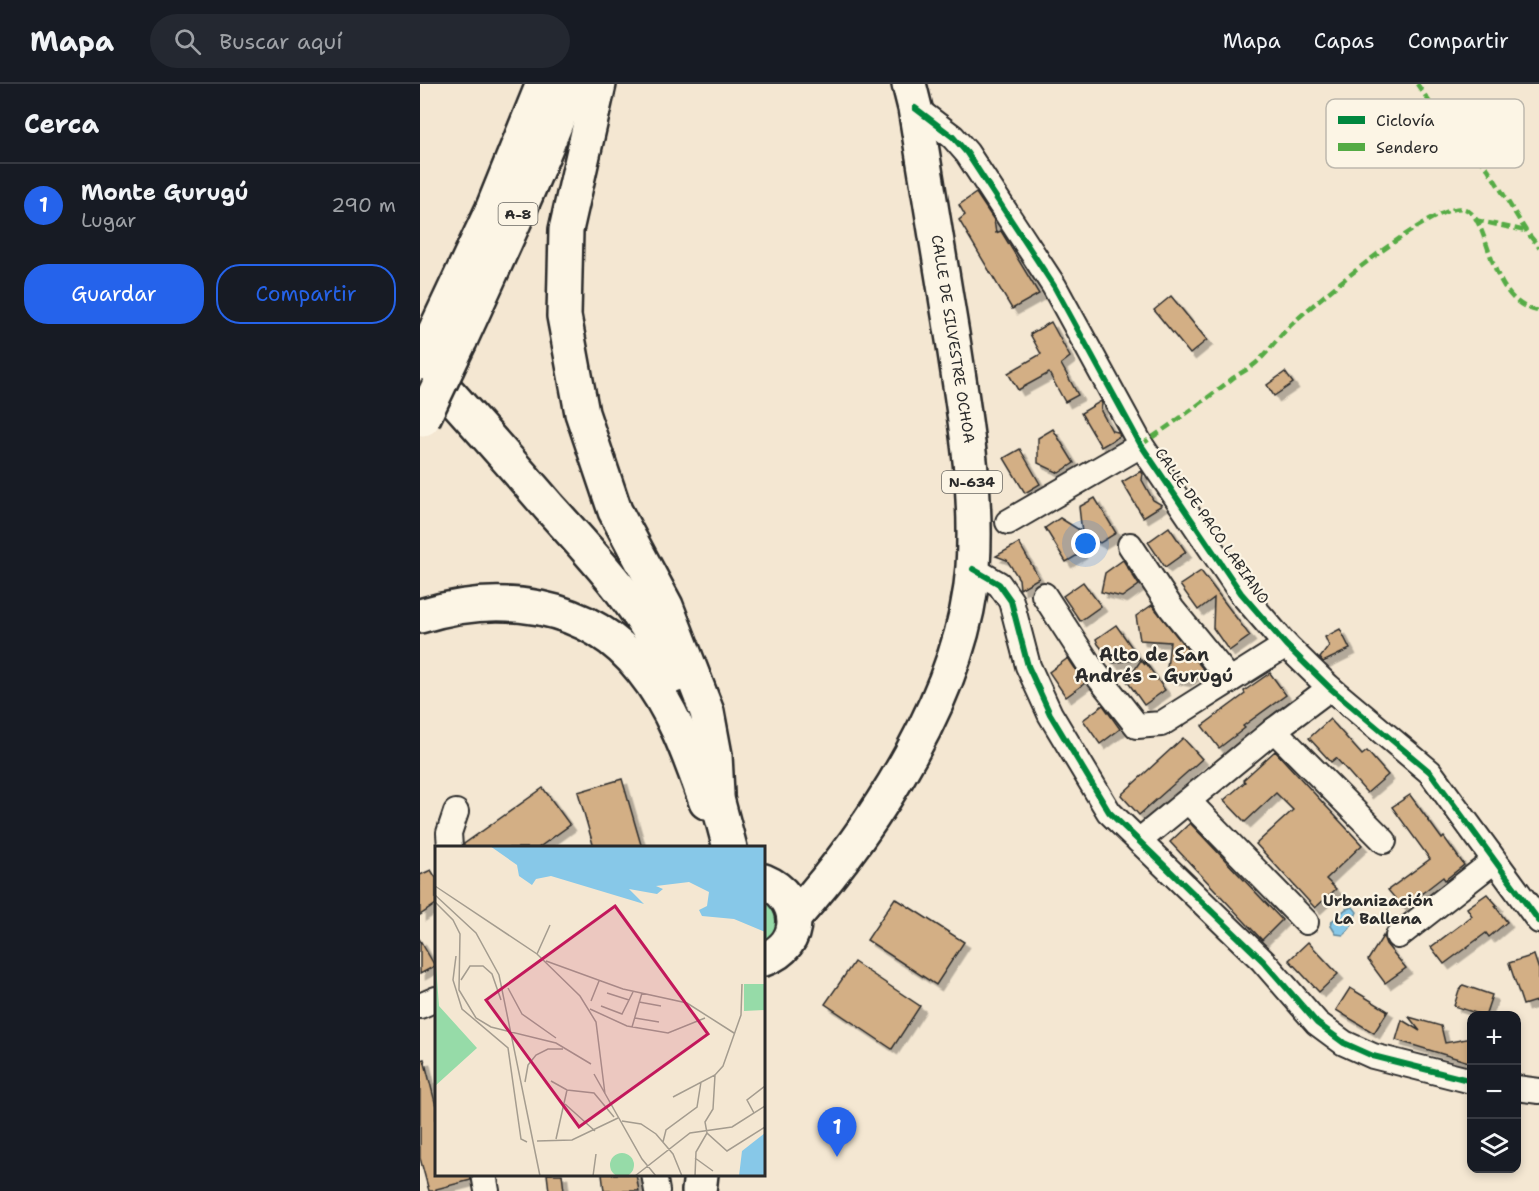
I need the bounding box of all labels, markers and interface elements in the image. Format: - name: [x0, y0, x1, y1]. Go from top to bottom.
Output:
- search box: [150, 14, 570, 68]
- text: Mapa: [30, 22, 114, 60]
- icon: search: [171, 25, 204, 58]
- text: Buscar aquí: [219, 27, 342, 56]
- text: Mapa: [1223, 27, 1281, 55]
- text: Capas: [1314, 27, 1375, 55]
- text: Compartir: [1408, 27, 1509, 55]
- legend: [1326, 99, 1524, 168]
- text: Cerca: [24, 106, 99, 141]
- text: Ciclovía: [1376, 110, 1435, 131]
- text: Sendero: [1376, 137, 1438, 158]
- text: Monte Gurugú: [81, 178, 248, 207]
- text: 1: [39, 192, 48, 218]
- text: 290 m: [331, 192, 396, 218]
- road number: A-8: [498, 203, 538, 225]
- text: Lugar: [81, 207, 137, 233]
- street label: CALLE DE SILVESTRE OCHOA: [927, 233, 979, 445]
- button: Guardar: [24, 264, 204, 324]
- button: Compartir: [216, 264, 396, 324]
- street label: CALLE DE PACO LABIANO: [1150, 444, 1274, 608]
- road number: N-634: [942, 471, 1002, 493]
- your location: [1071, 529, 1100, 558]
- district label: Alto de San Andrés - Gurugú: [1075, 643, 1233, 688]
- inset map: [435, 846, 765, 1176]
- district label: Urbanización La Ballena: [1323, 890, 1434, 929]
- map controls: [1467, 1011, 1521, 1173]
- button: +: [1467, 1011, 1521, 1065]
- button: −: [1467, 1065, 1521, 1119]
- pin: 1: [818, 1108, 856, 1157]
- button: layers: [1467, 1119, 1521, 1173]

